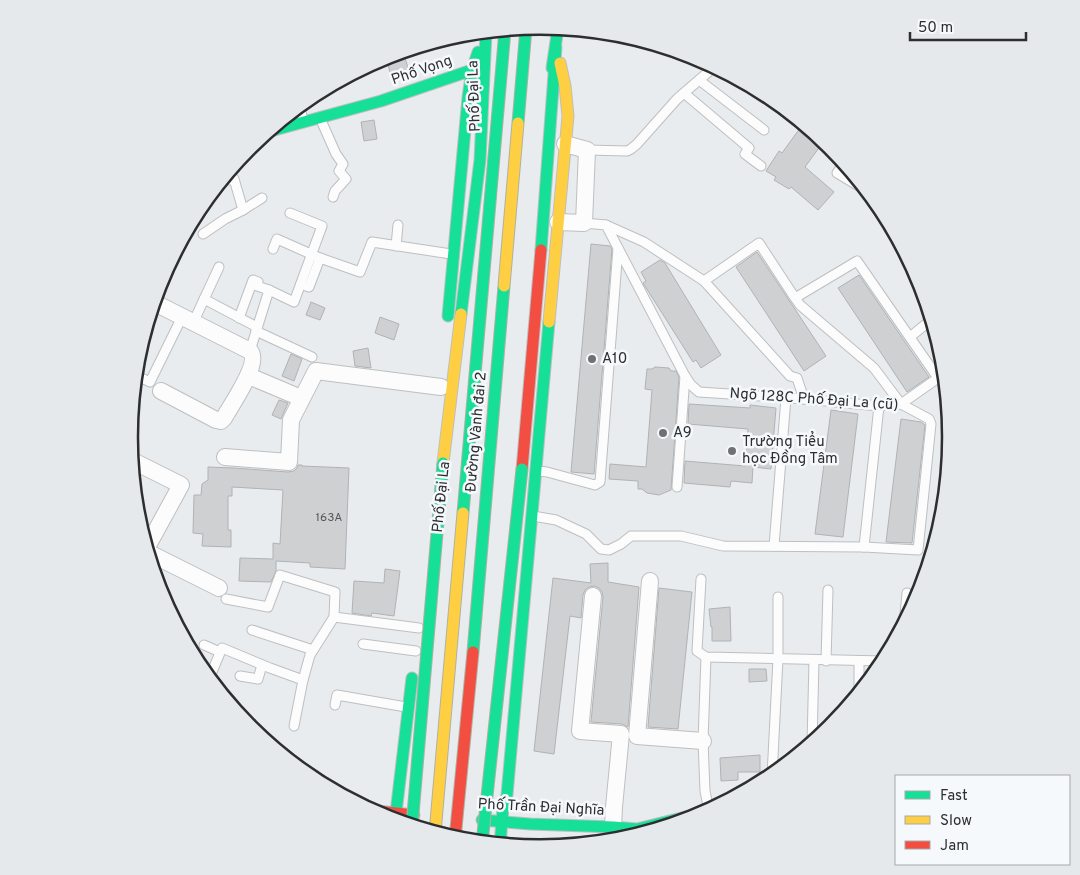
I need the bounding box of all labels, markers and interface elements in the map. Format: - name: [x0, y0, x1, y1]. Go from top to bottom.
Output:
- scale bar: [910, 10, 1026, 42]
- text: 50 m: [918, 19, 953, 38]
- street label: Phố Vọng: [389, 51, 455, 90]
- street label: Phố Đại La: [463, 60, 486, 132]
- place label: A10: [602, 350, 627, 369]
- marker: A10: [586, 353, 598, 365]
- street label: Đường Vành đai 2: [462, 371, 492, 493]
- street label: Ngõ 128C Phố Đại La (cũ): [729, 384, 899, 415]
- place label: A9: [673, 424, 692, 443]
- marker: A9: [657, 427, 669, 439]
- place label: Trường Tiểu học Đồng Tâm: [742, 431, 838, 469]
- marker: Trường Tiểu học Đồng Tâm: [726, 445, 738, 457]
- street label: Phố Đại La: [428, 460, 455, 534]
- house number: 163A: [316, 510, 342, 526]
- legend: [895, 775, 1070, 865]
- text: Fast: [940, 787, 968, 806]
- street label: Phố Trần Đại Nghĩa: [477, 794, 605, 821]
- text: Slow: [940, 812, 972, 831]
- text: Jam: [940, 837, 969, 856]

